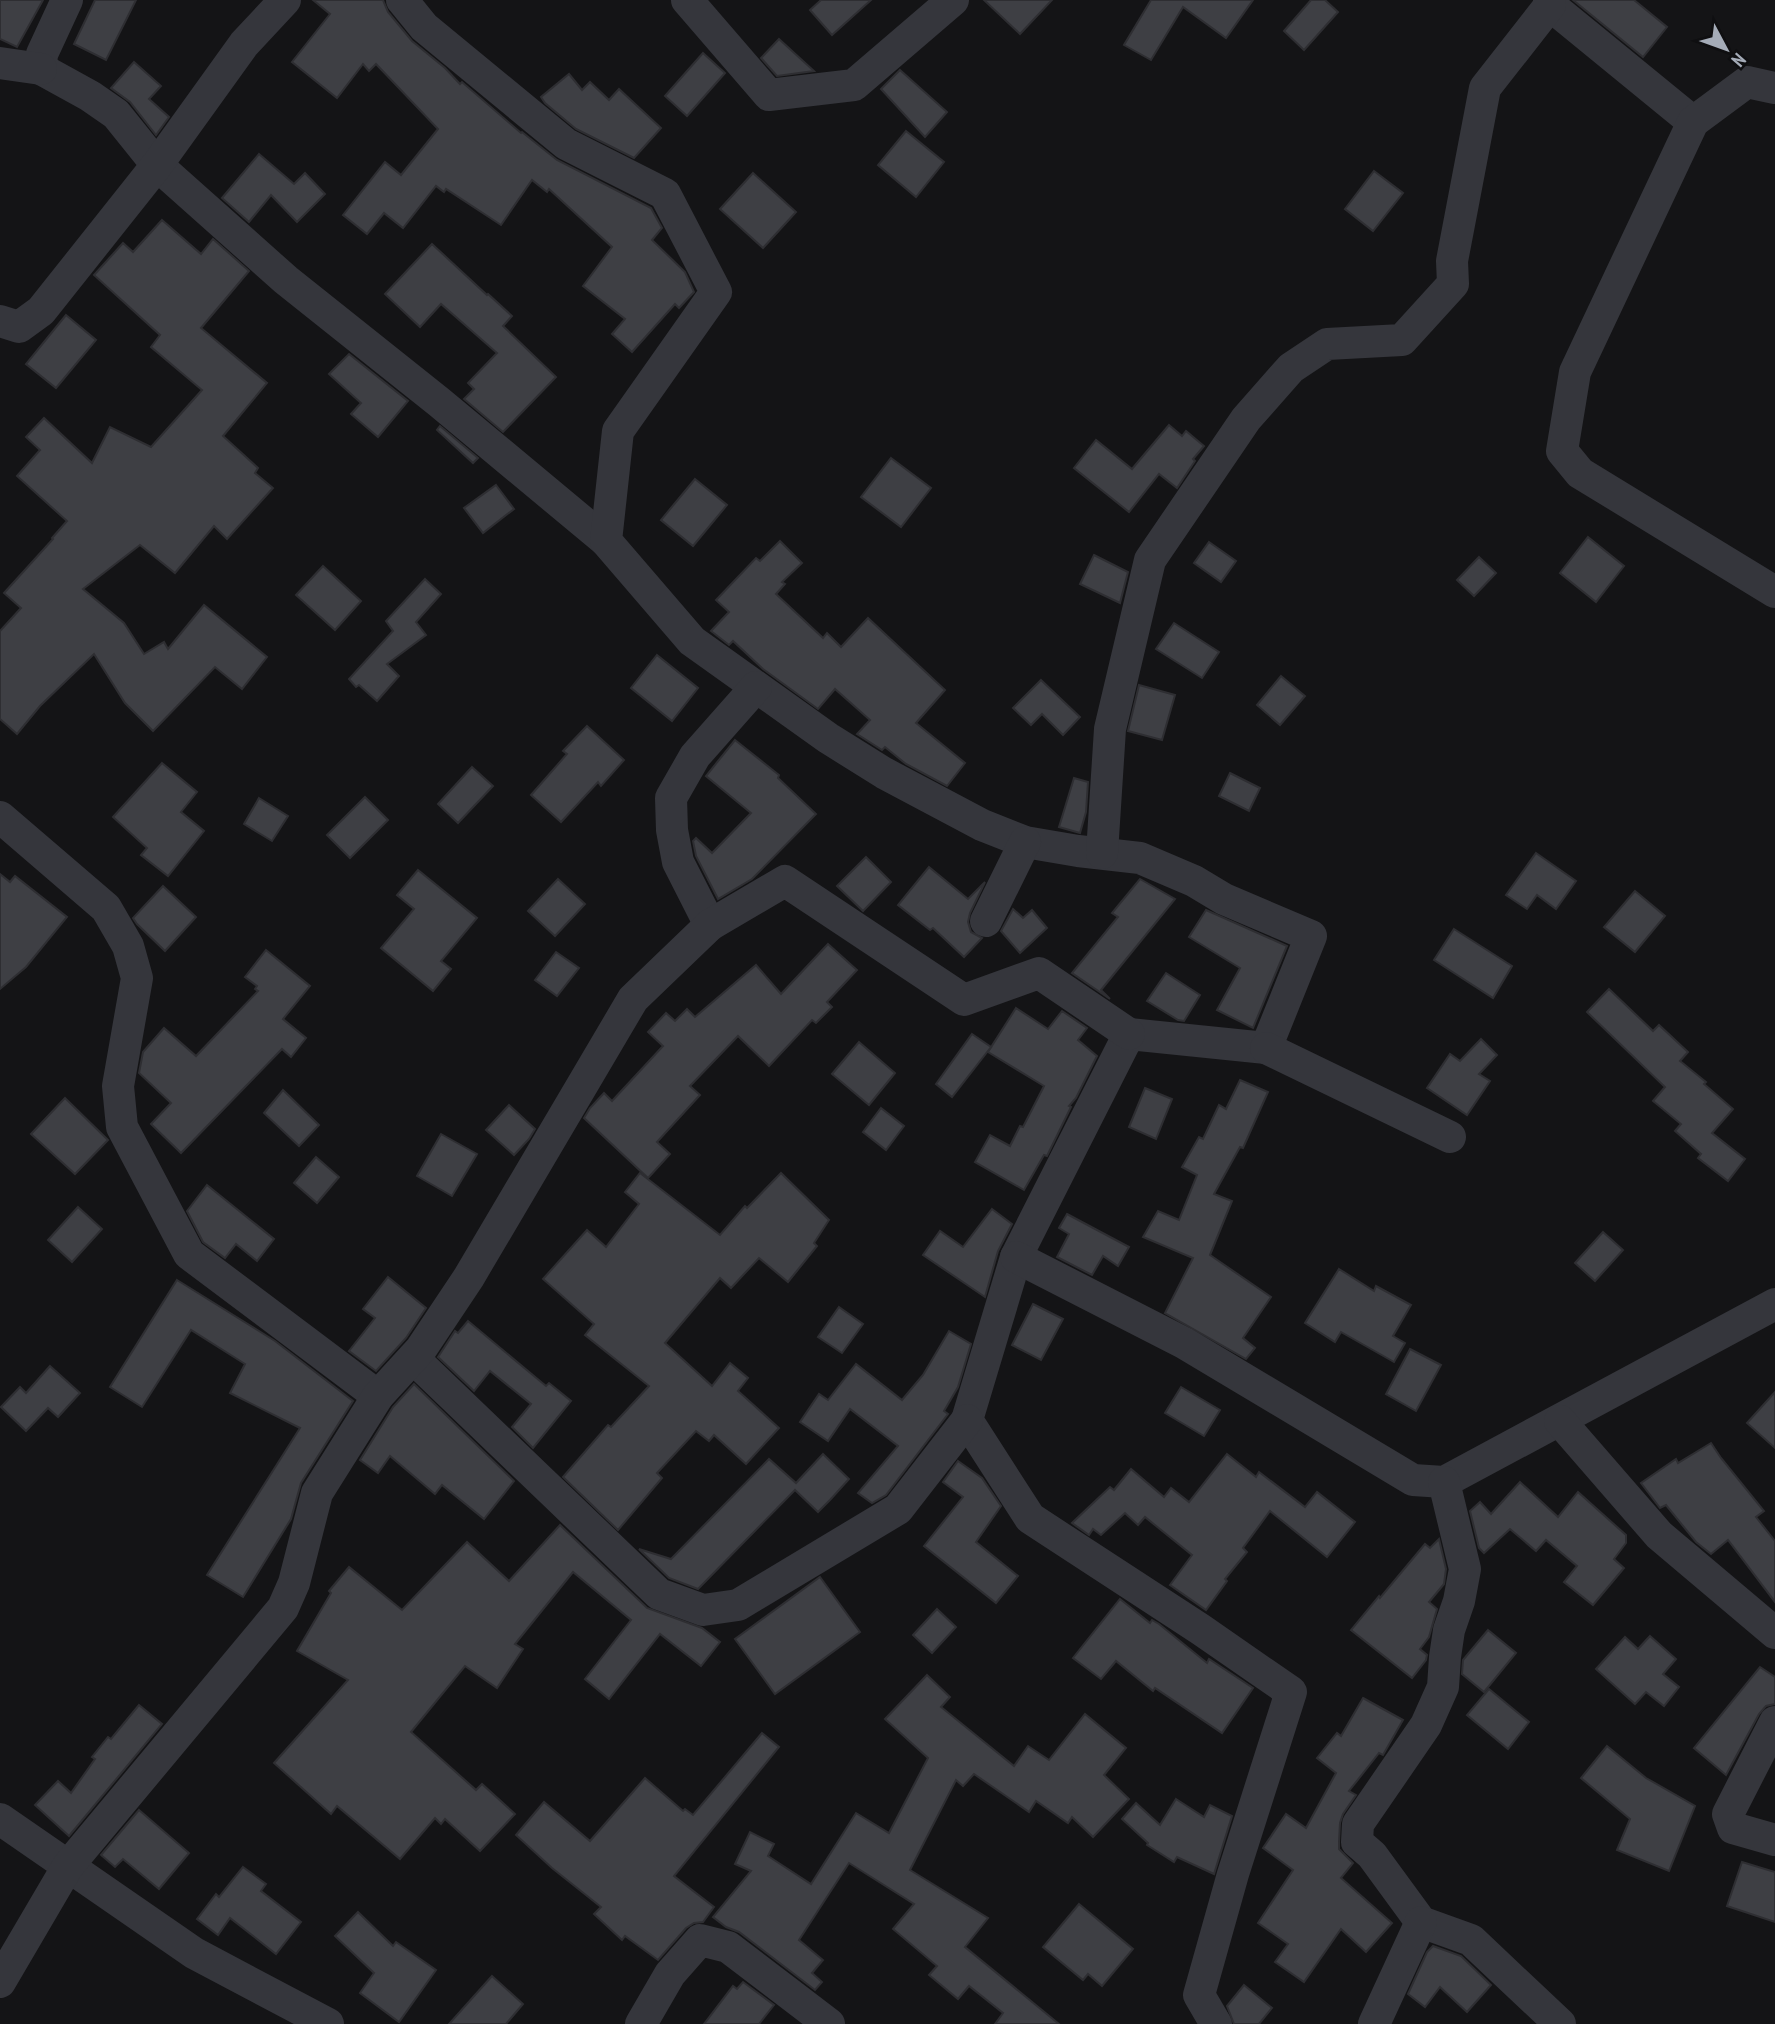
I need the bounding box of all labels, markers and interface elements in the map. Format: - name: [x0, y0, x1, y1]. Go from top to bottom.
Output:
- north arrow: [1691, 14, 1761, 84]
- text: N: [1726, 48, 1751, 72]

